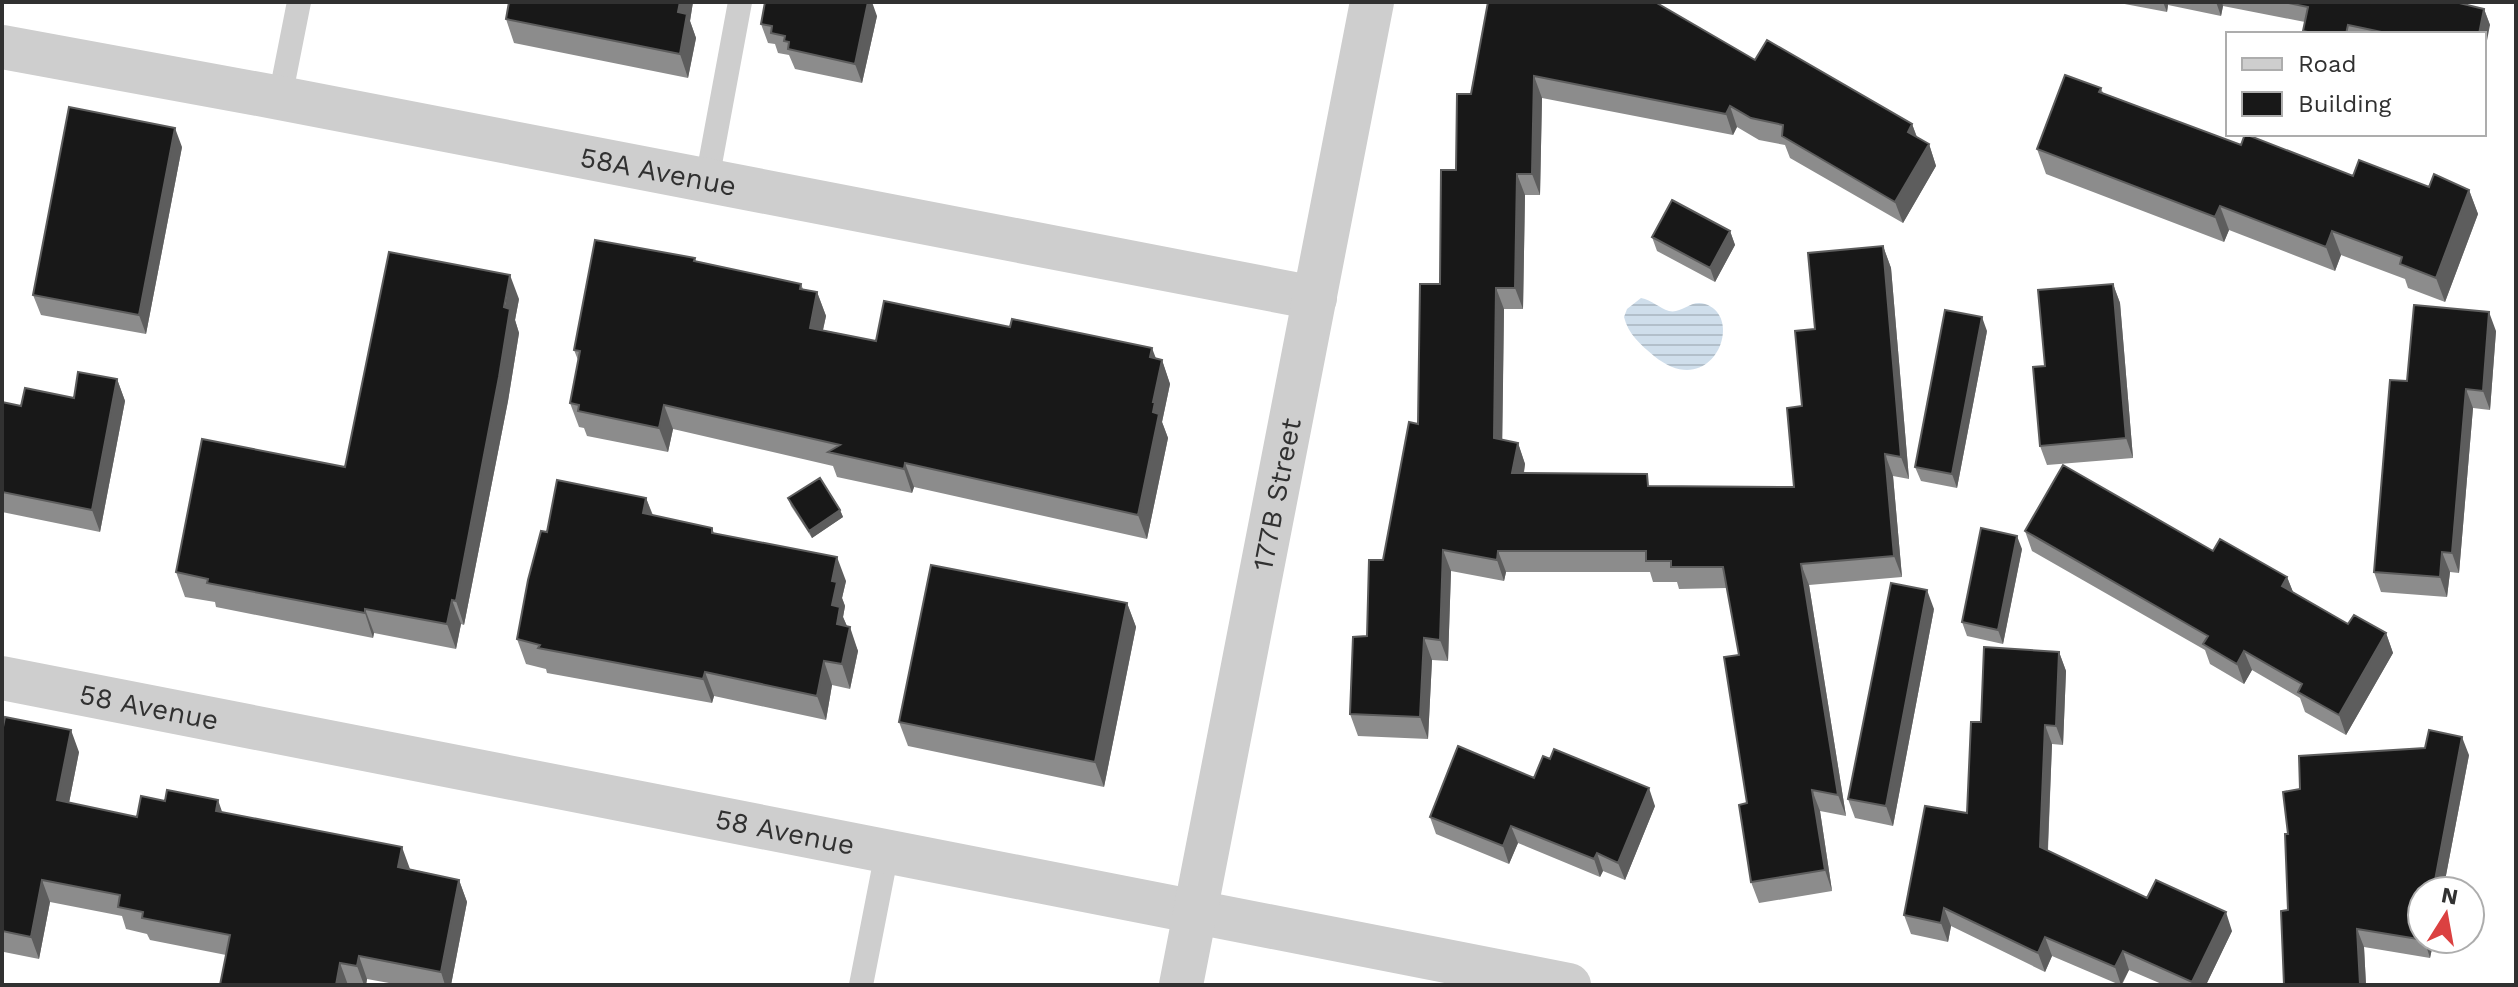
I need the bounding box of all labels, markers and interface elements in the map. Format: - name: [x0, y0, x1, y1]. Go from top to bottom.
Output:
- legend: [2226, 32, 2486, 136]
- text: Road: [2298, 50, 2357, 78]
- text: Building: [2298, 90, 2391, 118]
- street label: 58A Avenue: [577, 140, 739, 203]
- street label: 177B Street: [1246, 415, 1308, 573]
- street label: 58 Avenue: [77, 678, 221, 737]
- street label: 58 Avenue: [713, 802, 857, 862]
- north arrow: [2406, 875, 2486, 955]
- text: N: [2439, 882, 2460, 910]

